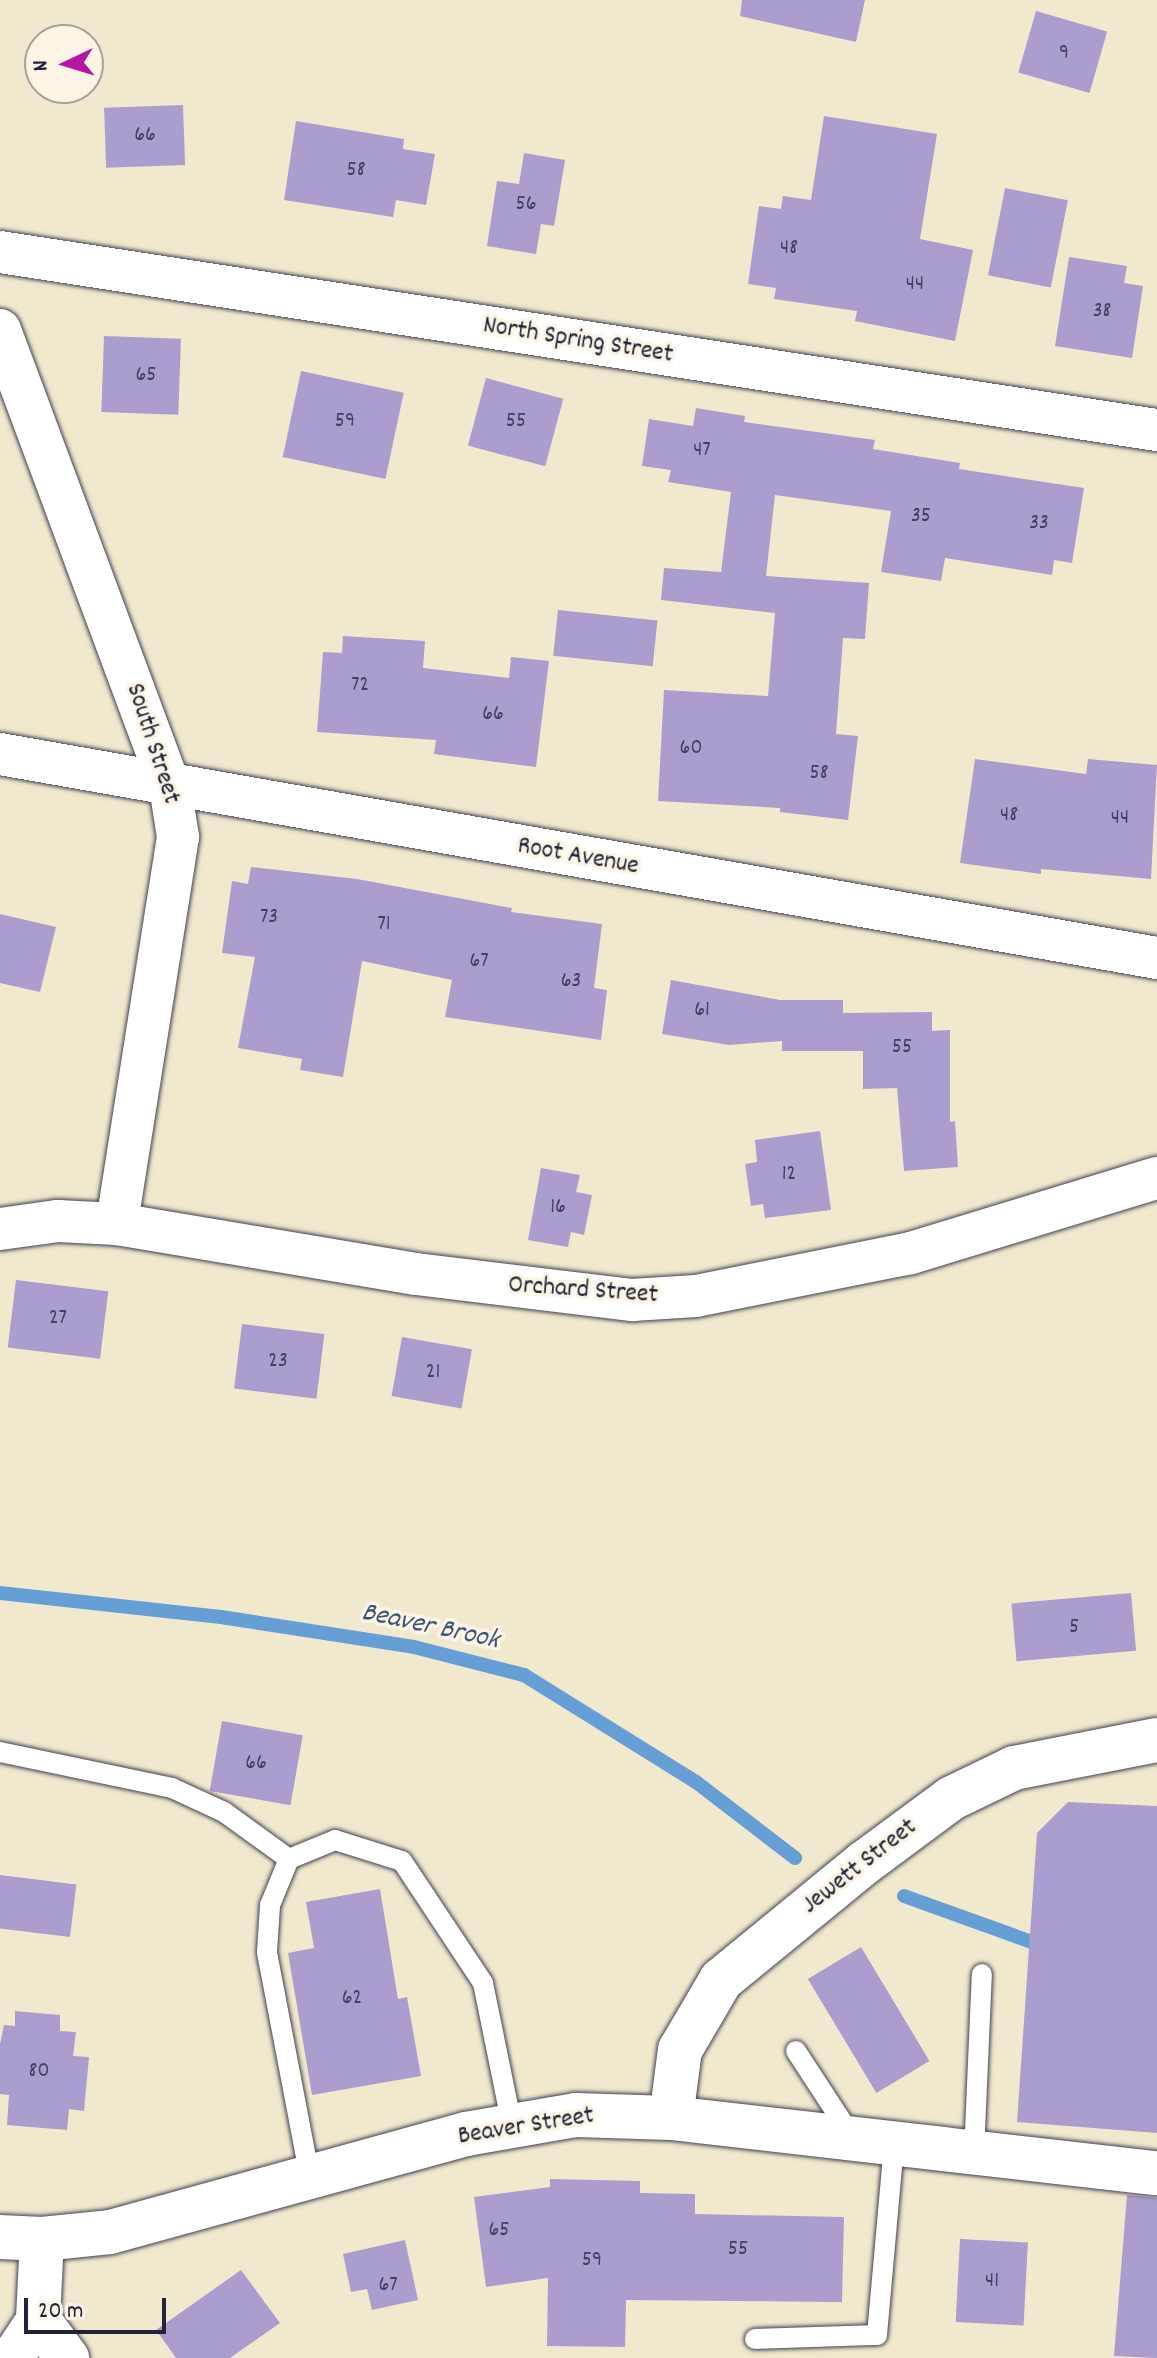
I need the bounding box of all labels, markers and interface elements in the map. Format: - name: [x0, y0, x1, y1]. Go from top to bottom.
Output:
- north arrow: [24, 24, 104, 104]
- house number: 9: [1059, 41, 1069, 67]
- text: N: [26, 59, 57, 72]
- house number: 66: [134, 123, 156, 149]
- house number: 58: [346, 158, 366, 184]
- house number: 56: [516, 192, 536, 218]
- house number: 48: [780, 236, 798, 262]
- house number: 44: [906, 272, 924, 298]
- house number: 38: [1093, 299, 1111, 325]
- street label: North Spring Street: [481, 311, 675, 371]
- house number: 65: [136, 363, 156, 389]
- house number: 59: [335, 409, 355, 435]
- house number: 55: [506, 409, 526, 435]
- house number: 47: [693, 438, 711, 464]
- house number: 35: [911, 504, 931, 530]
- house number: 33: [1029, 511, 1049, 537]
- house number: 72: [351, 673, 369, 699]
- street label: South Street: [118, 680, 186, 808]
- house number: 66: [482, 702, 504, 728]
- house number: 60: [680, 736, 702, 762]
- house number: 58: [809, 761, 829, 787]
- house number: 48: [1000, 803, 1018, 829]
- house number: 44: [1111, 806, 1129, 832]
- street label: Root Avenue: [515, 831, 641, 883]
- house number: 73: [260, 905, 278, 931]
- house number: 71: [377, 912, 391, 938]
- house number: 67: [469, 949, 489, 975]
- house number: 63: [561, 969, 581, 995]
- house number: 61: [694, 998, 710, 1024]
- house number: 55: [892, 1035, 912, 1061]
- house number: 12: [782, 1162, 796, 1188]
- house number: 16: [550, 1195, 566, 1221]
- street label: Orchard Street: [507, 1270, 659, 1312]
- house number: 27: [49, 1306, 67, 1332]
- house number: 23: [268, 1349, 288, 1375]
- house number: 21: [426, 1360, 440, 1386]
- water label: Beaver Brook: [358, 1597, 502, 1659]
- house number: 5: [1069, 1615, 1079, 1641]
- house number: 66: [245, 1751, 267, 1777]
- street label: Jewett Street: [796, 1812, 924, 1922]
- house number: 62: [342, 1986, 362, 2012]
- house number: 80: [29, 2059, 49, 2085]
- street label: Beaver Street: [456, 2101, 596, 2153]
- house number: 65: [489, 2218, 509, 2244]
- house number: 55: [728, 2237, 748, 2263]
- house number: 59: [582, 2248, 602, 2274]
- house number: 41: [985, 2269, 999, 2295]
- house number: 67: [378, 2273, 398, 2299]
- scale bar: [28, 2282, 170, 2332]
- text: 20 m: [38, 2295, 84, 2329]

